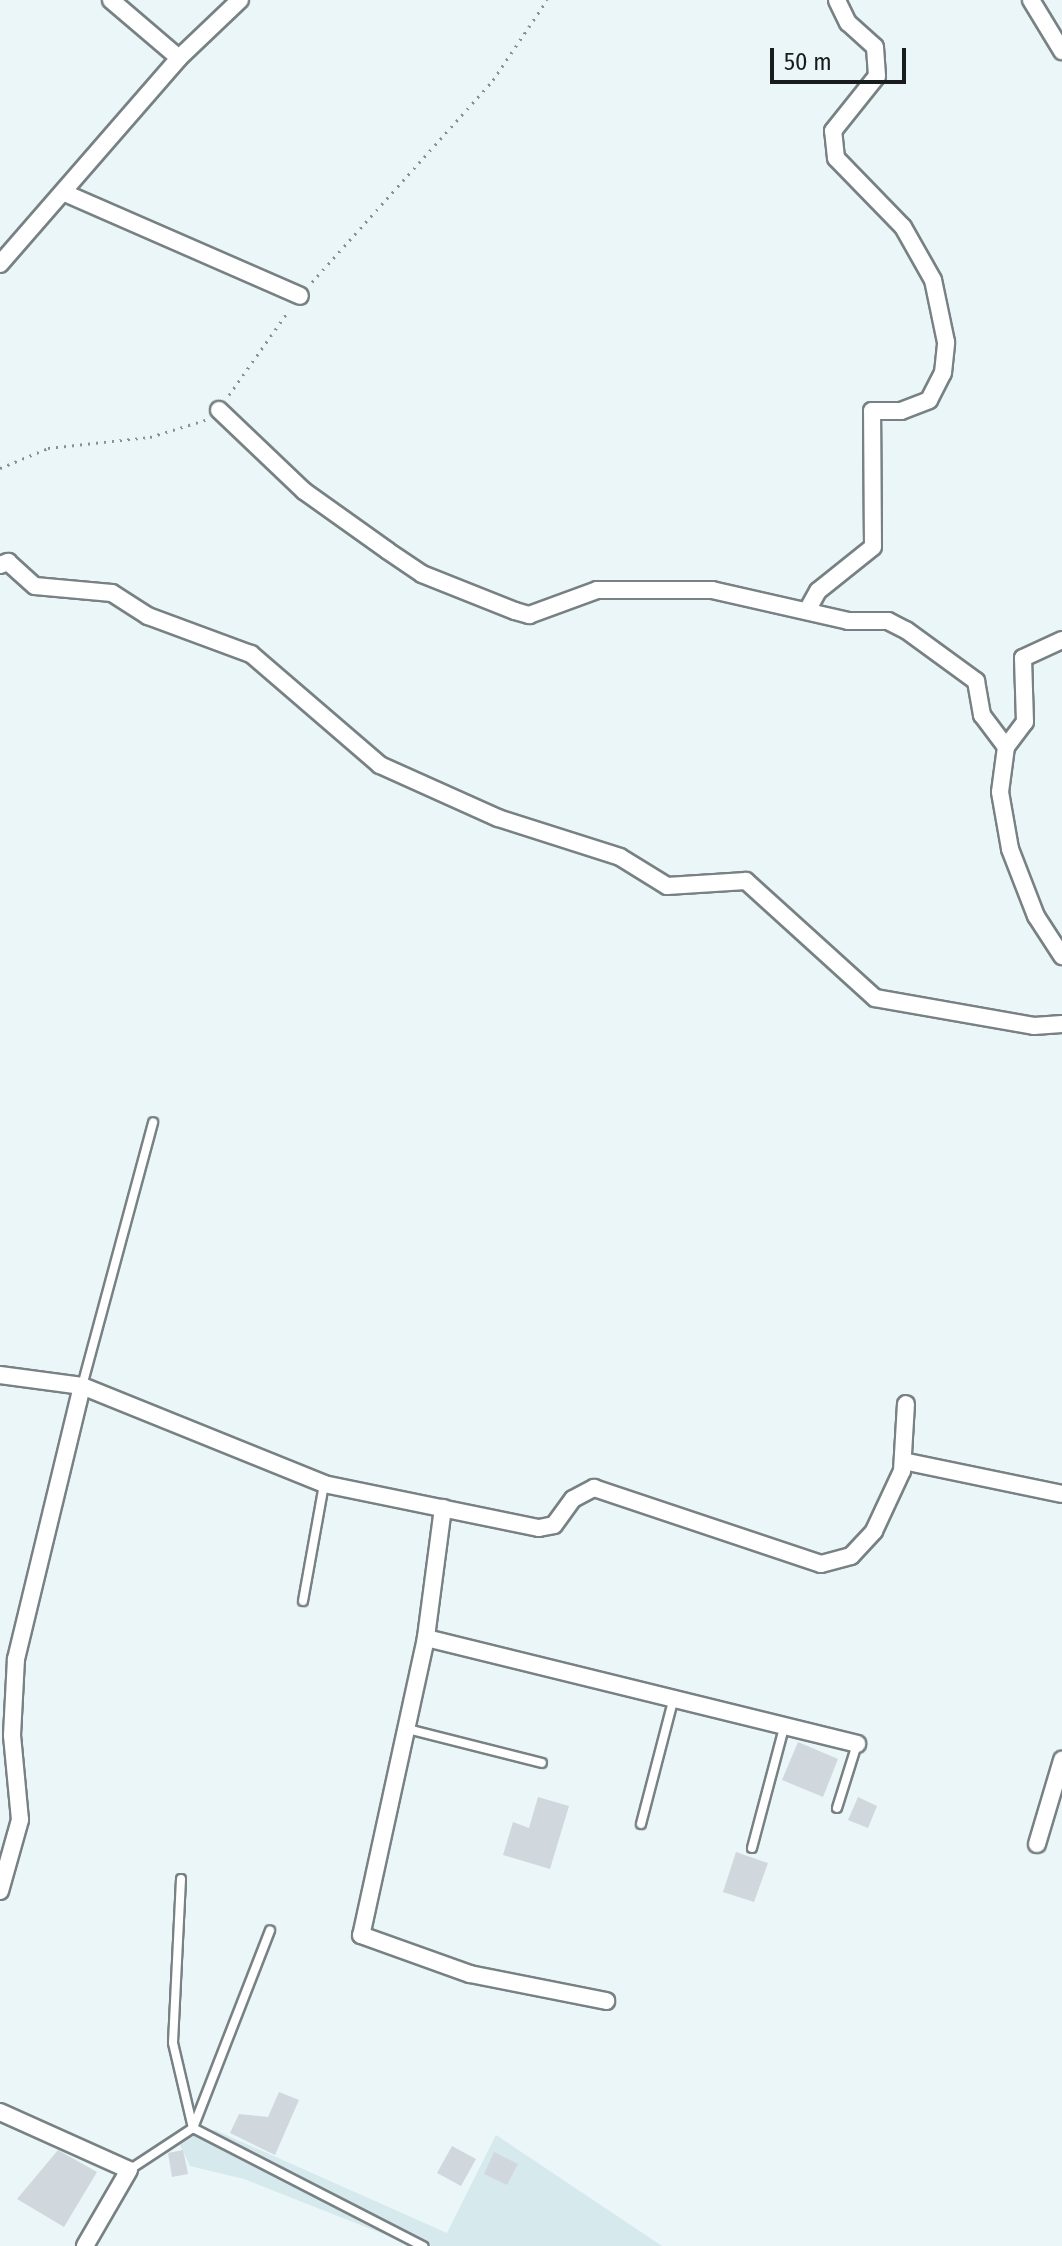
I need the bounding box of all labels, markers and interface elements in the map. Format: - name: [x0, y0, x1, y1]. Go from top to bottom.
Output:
- scale bar: [774, 32, 910, 82]
- text: 50 m: [784, 48, 832, 76]

